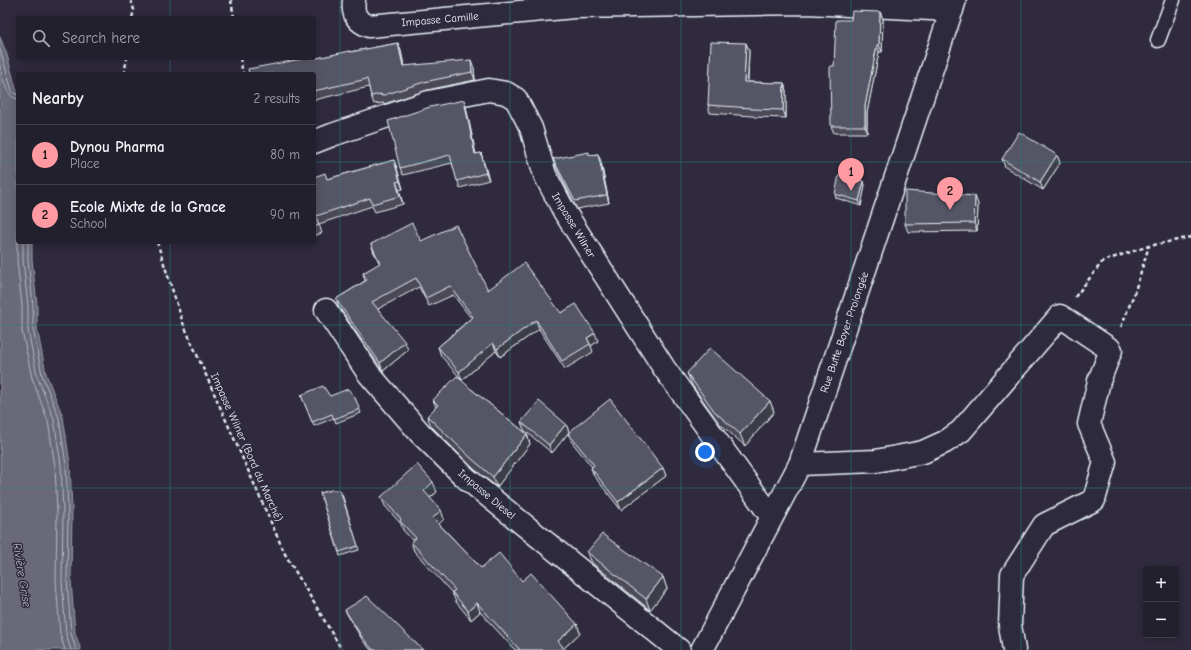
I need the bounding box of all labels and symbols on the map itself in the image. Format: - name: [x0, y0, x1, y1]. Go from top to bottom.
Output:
- street label: Impasse Camille: [401, 10, 480, 29]
- pin: 1: [838, 158, 864, 191]
- pin: 2: [937, 177, 963, 210]
- street label: Impasse Wilner: [549, 190, 598, 261]
- street label: Rue Butte Boyer Prolongée: [818, 269, 871, 394]
- street label: Impasse Wilner (Bord du Marché): [208, 371, 285, 524]
- your location: [695, 442, 715, 462]
- street label: Impasse Diesel: [455, 467, 518, 522]
- water label: Rivière Grise: [10, 542, 34, 608]

